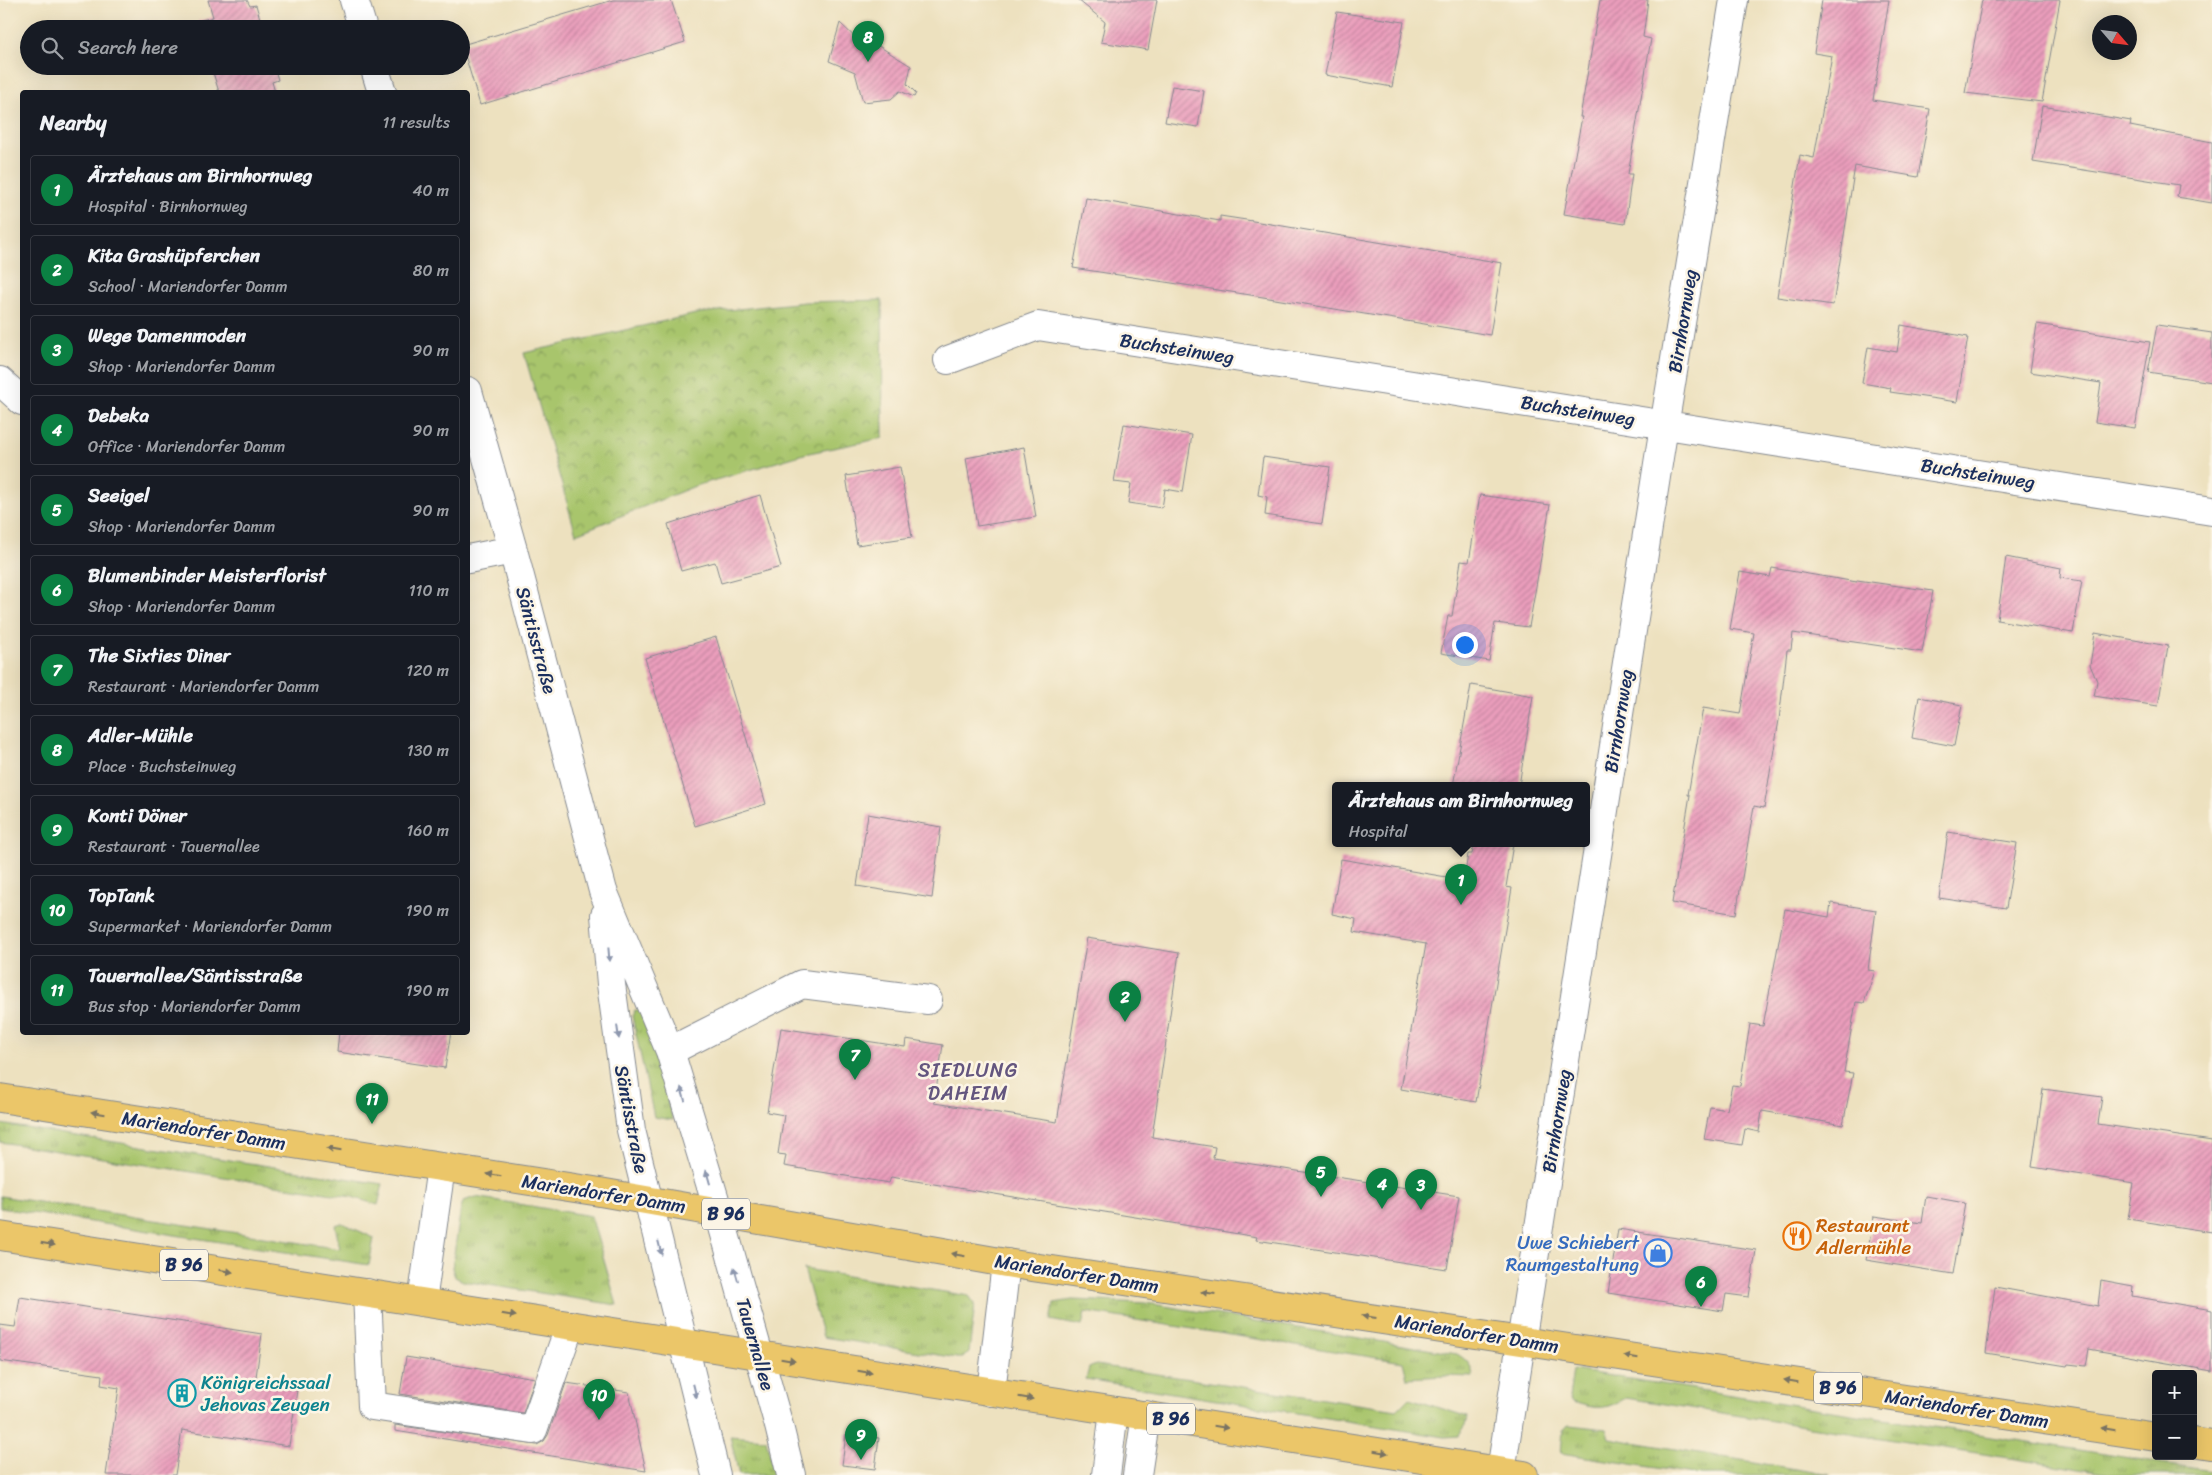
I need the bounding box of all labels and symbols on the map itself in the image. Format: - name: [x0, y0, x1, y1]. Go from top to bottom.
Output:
- north arrow: [2092, 15, 2137, 60]
- pin: 8: [852, 21, 884, 62]
- street label: Birnhornweg: [1658, 266, 1707, 375]
- street label: Buchsteinweg: [1117, 323, 1237, 374]
- street label: Buchsteinweg: [1518, 385, 1638, 436]
- street label: Buchsteinweg: [1918, 448, 2038, 499]
- street label: Säntisstraße: [506, 583, 567, 697]
- your location: [1452, 632, 1478, 658]
- street label: Birnhornweg: [1594, 666, 1643, 775]
- pin: 1: [1445, 864, 1477, 905]
- one-way arrow: [605, 947, 613, 963]
- pin: 2: [1109, 981, 1141, 1022]
- one-way arrow: [614, 1024, 622, 1040]
- pin: 7: [839, 1039, 871, 1080]
- district label: SIEDLUNG DAHEIM: [918, 1053, 1018, 1111]
- street label: Säntisstraße: [605, 1062, 658, 1176]
- street label: Birnhornweg: [1532, 1066, 1581, 1175]
- pin: 11: [356, 1083, 388, 1124]
- one-way arrow: [679, 1087, 687, 1102]
- street label: Mariendorfer Damm: [119, 1101, 288, 1160]
- one-way arrow: [90, 1109, 106, 1117]
- one-way arrow: [325, 1146, 341, 1154]
- pin: 5: [1305, 1156, 1337, 1197]
- street label: Mariendorfer Damm: [519, 1164, 688, 1223]
- pin: 4: [1366, 1168, 1398, 1209]
- one-way arrow: [704, 1169, 712, 1184]
- pin: 3: [1405, 1169, 1437, 1210]
- one-way arrow: [486, 1171, 502, 1179]
- road number: B 96: [702, 1198, 750, 1230]
- place label: Restaurant Adlermühle: [1815, 1209, 1912, 1264]
- restaurant icon: Restaurant Adlermühle: [1782, 1221, 1812, 1251]
- place label: Uwe Schiebert Raumgestaltung: [1506, 1226, 1640, 1281]
- shop icon: Uwe Schiebert Raumgestaltung: [1643, 1238, 1673, 1268]
- one-way arrow: [41, 1240, 57, 1248]
- one-way arrow: [657, 1241, 665, 1256]
- street label: Mariendorfer Damm: [992, 1244, 1161, 1303]
- road number: B 96: [160, 1250, 208, 1280]
- one-way arrow: [950, 1250, 966, 1258]
- pin: 6: [1685, 1266, 1717, 1307]
- one-way arrow: [731, 1267, 739, 1282]
- one-way arrow: [218, 1268, 234, 1276]
- one-way arrow: [1200, 1289, 1216, 1297]
- street label: Tauernallee: [727, 1294, 784, 1394]
- street label: Mariendorfer Damm: [1392, 1304, 1561, 1363]
- one-way arrow: [501, 1312, 517, 1320]
- one-way arrow: [1361, 1313, 1377, 1321]
- one-way arrow: [1622, 1352, 1638, 1360]
- one-way arrow: [780, 1356, 796, 1364]
- place label: Königreichssaal Jehovas Zeugen: [200, 1366, 331, 1421]
- one-way arrow: [857, 1369, 873, 1377]
- road number: B 96: [1814, 1372, 1862, 1404]
- one-way arrow: [1783, 1377, 1799, 1385]
- building icon: Königreichssaal Jehovas Zeugen: [167, 1378, 197, 1408]
- pin: 10: [583, 1379, 615, 1420]
- street label: Mariendorfer Damm: [1882, 1379, 2051, 1438]
- one-way arrow: [691, 1383, 699, 1398]
- one-way arrow: [1018, 1394, 1034, 1402]
- road number: B 96: [1147, 1404, 1195, 1435]
- pin: 9: [845, 1419, 877, 1460]
- one-way arrow: [1213, 1424, 1229, 1432]
- one-way arrow: [2099, 1425, 2115, 1433]
- one-way arrow: [1374, 1449, 1390, 1457]

